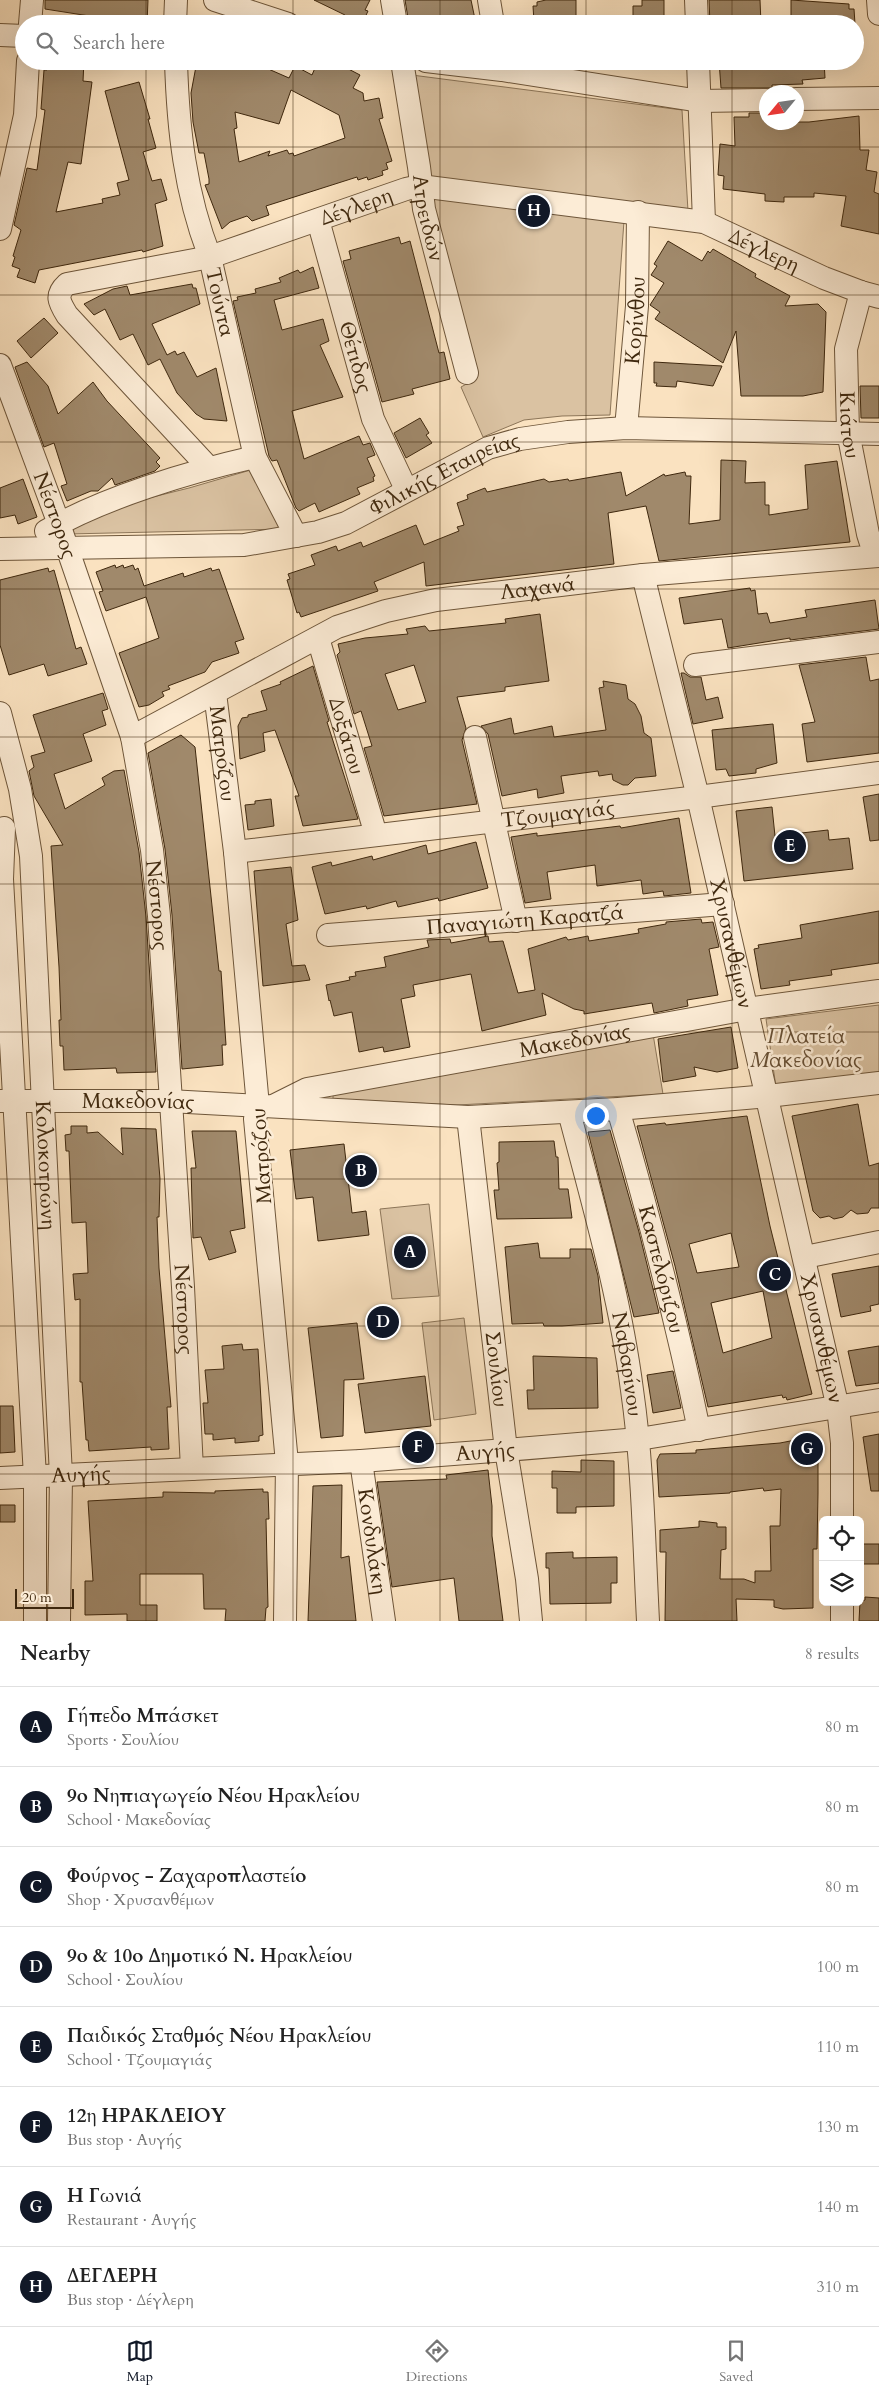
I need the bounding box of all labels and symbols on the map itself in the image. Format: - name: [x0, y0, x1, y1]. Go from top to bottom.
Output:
- north arrow: [759, 85, 804, 130]
- street label: Ατρειδών: [405, 173, 451, 264]
- street label: Δέγλερη: [316, 181, 396, 233]
- pin: H: [518, 192, 550, 230]
- street label: Δέγλερη: [724, 222, 804, 280]
- street label: Τούντα: [198, 265, 241, 340]
- street label: Κορίνθου: [618, 276, 652, 366]
- street label: Θέτιδος: [332, 318, 379, 396]
- street label: Κιάτου: [832, 391, 867, 461]
- street label: Φιλικής Εταιρείας: [364, 426, 523, 523]
- street label: Νέστορος: [26, 468, 84, 563]
- street label: Λαχανά: [499, 569, 577, 607]
- street label: Δοξάτου: [321, 694, 371, 778]
- street label: Ματρόζου: [202, 704, 243, 803]
- street label: Τζουμαγιάς: [499, 793, 616, 835]
- pin: E: [774, 827, 806, 865]
- street label: Νέστορος: [138, 859, 175, 951]
- street label: Χρυσανθέμων: [702, 876, 760, 1011]
- street label: Παναγιώτη Καρατζά: [425, 898, 626, 942]
- street label: Μακεδονίας: [517, 1016, 633, 1065]
- park label: Πλατεία Μακεδονίας: [750, 1022, 862, 1075]
- street label: Μακεδονίας: [82, 1087, 195, 1117]
- street label: Κολοκοτρώνη: [28, 1100, 63, 1231]
- your location: [583, 1103, 609, 1129]
- street label: Ματρόζου: [244, 1107, 279, 1205]
- pin: B: [345, 1152, 377, 1190]
- street label: Καστελόριζου: [631, 1202, 691, 1336]
- pin: A: [394, 1233, 426, 1271]
- pin: C: [759, 1256, 791, 1294]
- street label: Νέστορος: [167, 1263, 200, 1355]
- street label: Χρυσανθέμων: [793, 1271, 850, 1406]
- pin: D: [367, 1303, 399, 1341]
- street label: Ναβαρίνου: [604, 1309, 649, 1418]
- street label: Σουλίου: [478, 1330, 515, 1409]
- pin: F: [402, 1428, 434, 1466]
- pin: G: [791, 1430, 823, 1468]
- street label: Αυγής: [454, 1435, 516, 1469]
- street label: Αυγής: [50, 1459, 111, 1491]
- street label: Κονδυλάκη: [350, 1486, 394, 1596]
- scale bar: [15, 1586, 74, 1609]

